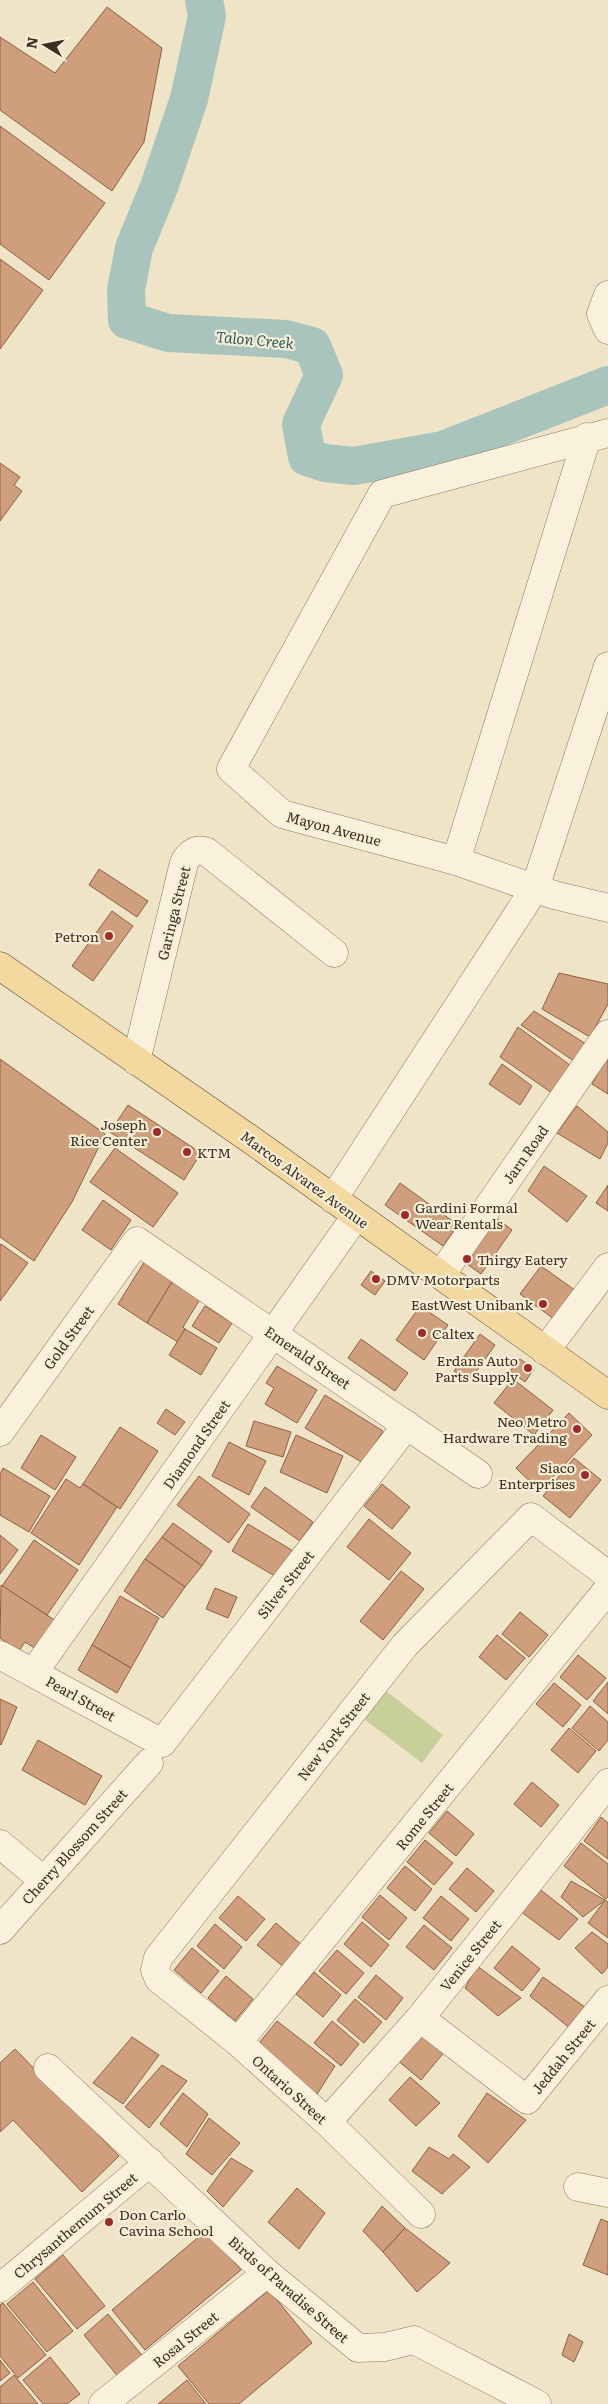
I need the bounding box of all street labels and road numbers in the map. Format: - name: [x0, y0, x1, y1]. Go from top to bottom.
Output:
- street label: Mayon Avenue: [284, 806, 384, 850]
- street label: Garinga Street: [152, 863, 194, 962]
- street label: Jarn Road: [498, 1120, 553, 1187]
- street label: Marcos Alvarez Avenue: [237, 1126, 373, 1232]
- street label: Gold Street: [38, 1301, 98, 1373]
- street label: Emerald Street: [261, 1321, 355, 1393]
- street label: Diamond Street: [158, 1395, 234, 1493]
- street label: Silver Street: [252, 1545, 318, 1622]
- street label: Pearl Street: [42, 1671, 120, 1726]
- street label: New York Street: [292, 1687, 374, 1784]
- street label: Rome Street: [391, 1778, 458, 1854]
- street label: Cherry Blossom Street: [17, 1784, 132, 1908]
- street label: Venice Street: [435, 1915, 505, 1995]
- street label: Jeddah Street: [527, 2014, 600, 2098]
- street label: Ontario Street: [248, 2050, 332, 2128]
- street label: Chrysanthemum Street: [9, 2167, 142, 2283]
- street label: Birds of Paradise Street: [224, 2231, 354, 2347]
- street label: Rosal Street: [148, 2306, 222, 2372]

